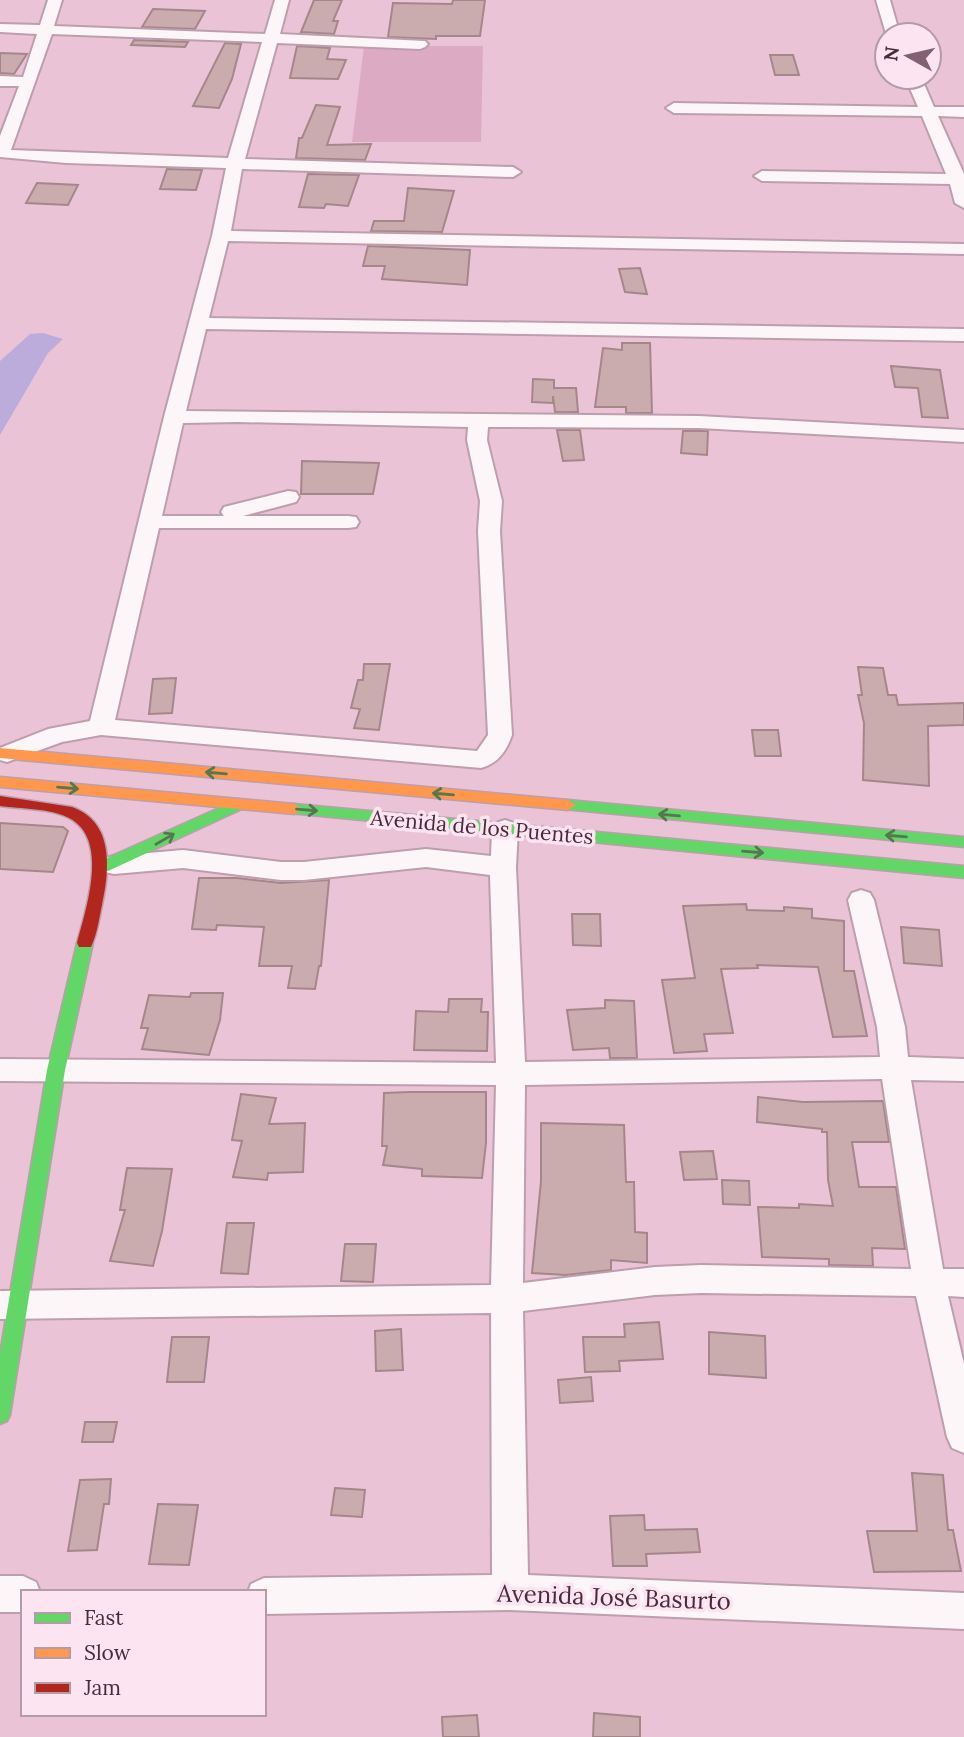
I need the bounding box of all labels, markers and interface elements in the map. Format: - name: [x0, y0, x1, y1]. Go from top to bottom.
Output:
- north arrow: [873, 21, 943, 91]
- text: N: [878, 44, 904, 63]
- one-way arrow: [206, 766, 228, 779]
- one-way arrow: [56, 782, 79, 795]
- one-way arrow: [432, 787, 455, 800]
- one-way arrow: [295, 804, 318, 817]
- street label: Avenida de los Puentes: [369, 804, 594, 850]
- one-way arrow: [659, 808, 681, 821]
- one-way arrow: [885, 829, 908, 842]
- one-way arrow: [154, 832, 174, 846]
- one-way arrow: [741, 846, 764, 859]
- street label: Avenida José Basurto: [496, 1577, 731, 1617]
- legend: [21, 1590, 266, 1716]
- text: Fast: [84, 1604, 124, 1631]
- text: Slow: [84, 1639, 131, 1666]
- text: Jam: [83, 1674, 121, 1701]

